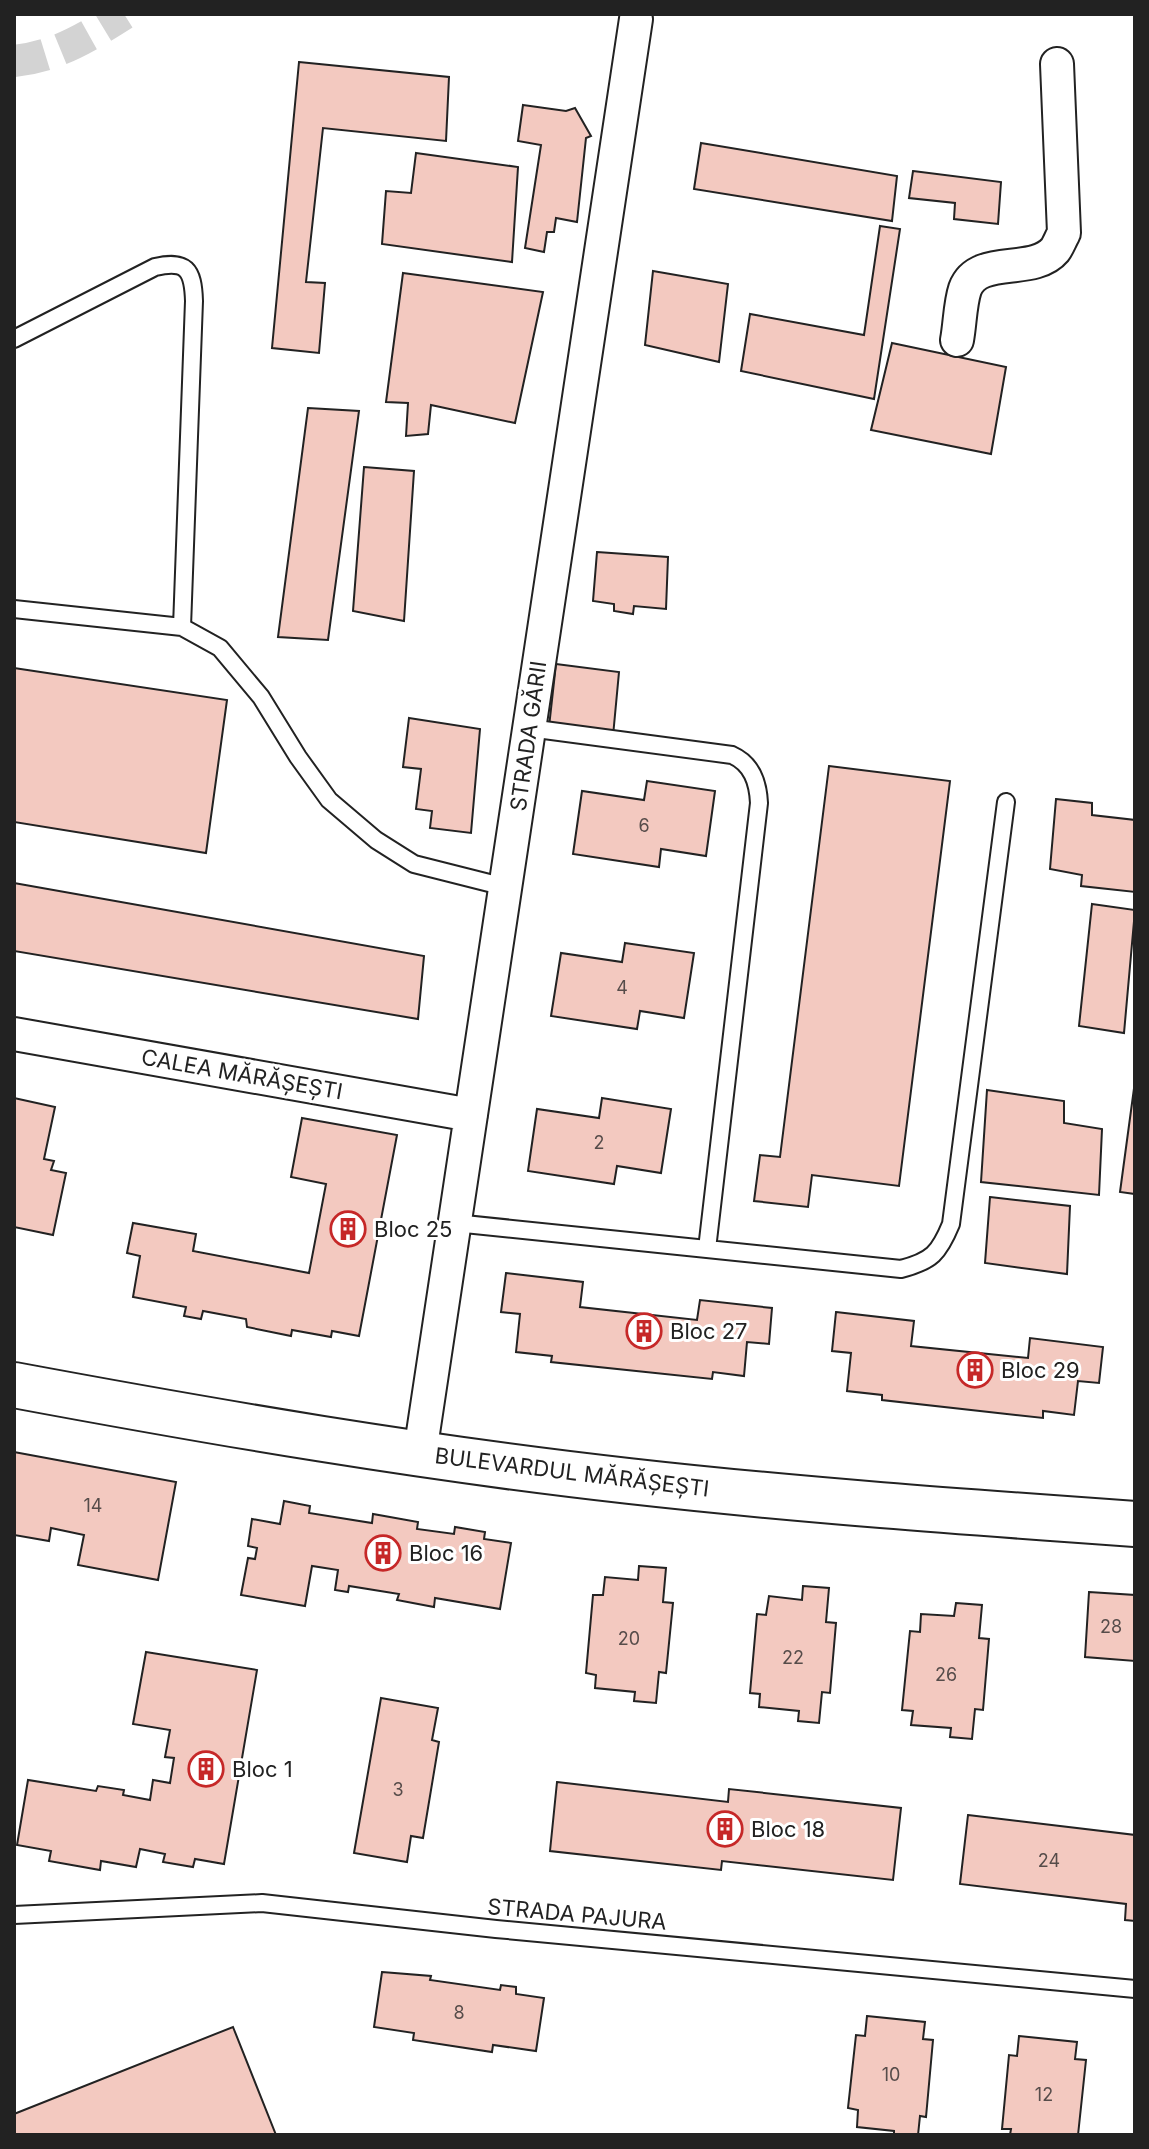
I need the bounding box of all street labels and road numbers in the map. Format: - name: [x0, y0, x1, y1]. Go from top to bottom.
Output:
- street label: STRADA GĂRII: [505, 659, 551, 813]
- street label: CALEA MĂRĂȘEȘTI: [139, 1044, 345, 1105]
- street label: BULEVARDUL MĂRĂȘEȘTI: [433, 1442, 711, 1503]
- street label: STRADA PAJURA: [486, 1893, 668, 1935]

